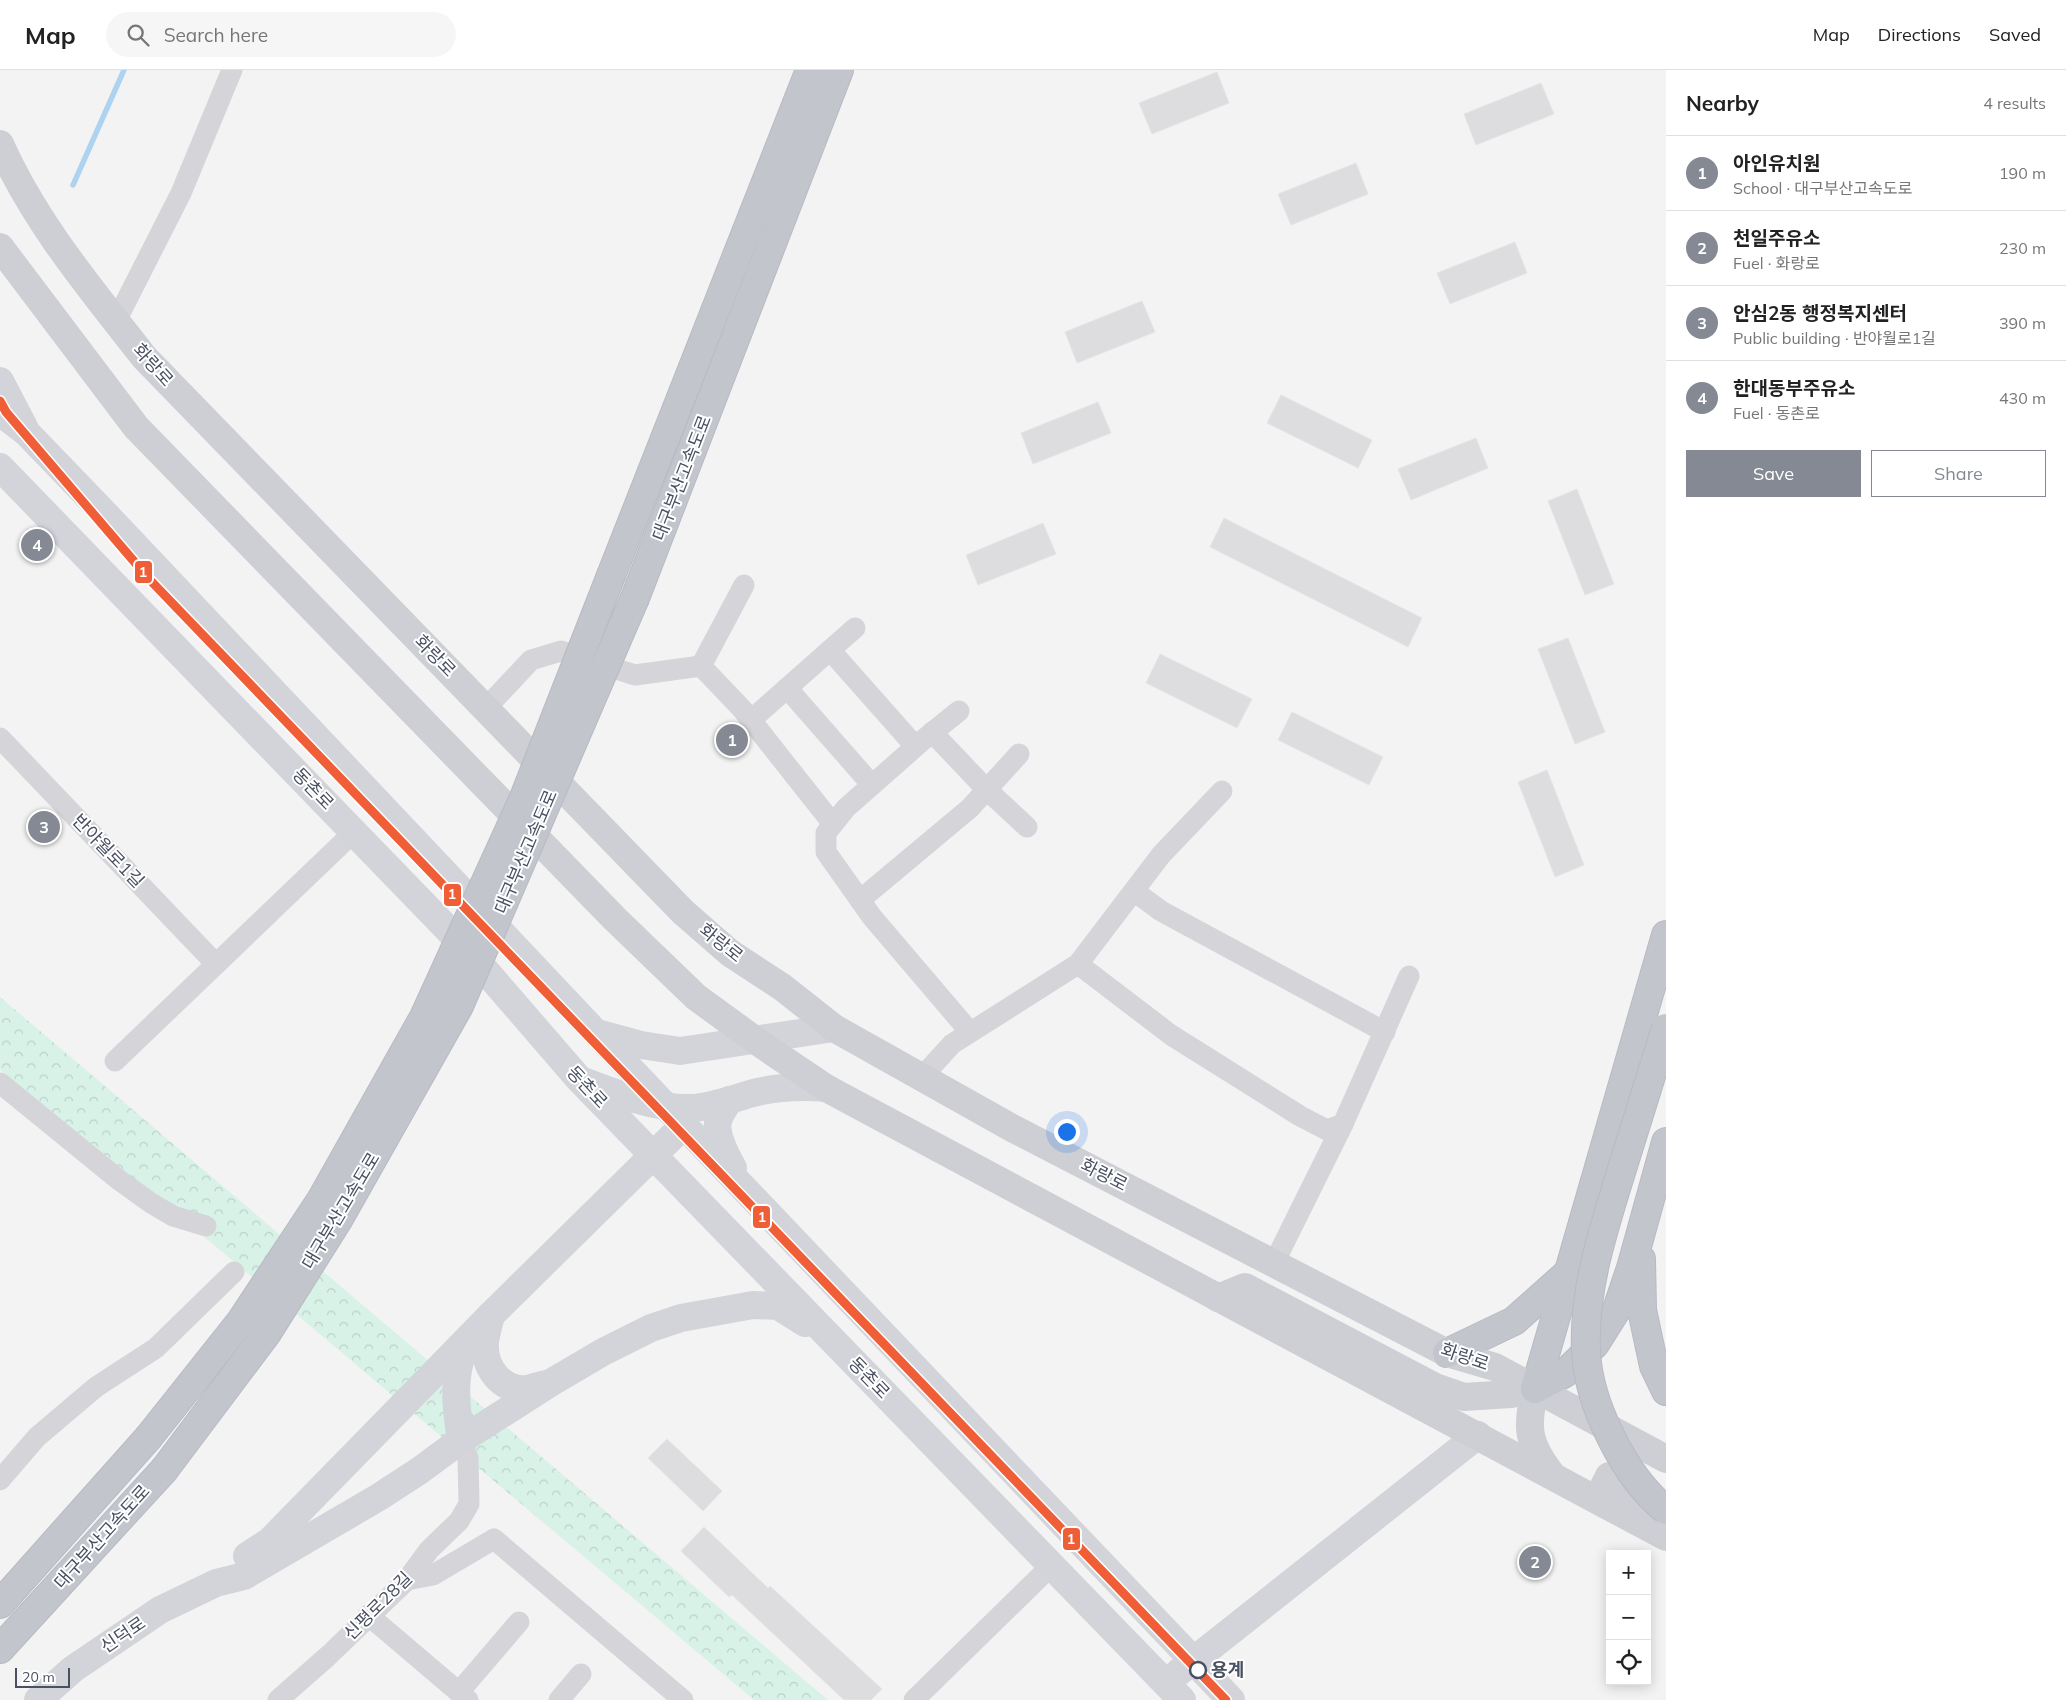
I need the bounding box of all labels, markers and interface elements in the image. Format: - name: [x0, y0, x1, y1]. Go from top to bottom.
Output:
- search box: [106, 12, 456, 57]
- text: Map: [25, 20, 76, 50]
- icon: search: [124, 21, 152, 49]
- text: Search here: [164, 23, 268, 47]
- text: Map: [1813, 23, 1850, 46]
- text: Directions: [1878, 23, 1961, 46]
- text: Saved: [1989, 23, 2041, 46]
- text: Nearby: [1686, 90, 1759, 116]
- text: 4 results: [1983, 93, 2046, 113]
- text: 아인유치원: [1733, 151, 1820, 175]
- text: 1: [1697, 163, 1707, 183]
- text: 190 m: [1999, 163, 2046, 183]
- text: School · 대구부산고속도로: [1733, 178, 1912, 198]
- text: 천일주유소: [1733, 226, 1820, 250]
- text: 2: [1697, 238, 1707, 258]
- text: 230 m: [1999, 238, 2046, 258]
- text: Fuel · 화랑로: [1733, 253, 1820, 273]
- text: 안심2동 행정복지센터: [1733, 301, 1907, 325]
- text: 3: [1697, 313, 1707, 333]
- text: 390 m: [1999, 313, 2046, 333]
- text: Public building · 반야월로1길: [1733, 328, 1936, 348]
- street label: 화랑로: [128, 339, 179, 391]
- text: 한대동부주유소: [1733, 376, 1855, 400]
- text: 4: [1697, 388, 1707, 408]
- text: 430 m: [1999, 388, 2046, 408]
- text: Fuel · 동촌로: [1733, 403, 1820, 423]
- street label: 대구부산고속도로: [647, 412, 716, 544]
- button: Save: [1686, 450, 1861, 497]
- button: Share: [1871, 450, 2046, 497]
- pin: 4: [21, 526, 53, 564]
- line badge: 1: [134, 560, 153, 584]
- text: 1: [139, 563, 147, 581]
- street label: 화랑로: [410, 630, 461, 682]
- pin: 1: [716, 721, 748, 759]
- street label: 동촌로: [288, 763, 339, 815]
- street label: 대구부산고속도로: [489, 786, 562, 917]
- pin: 3: [28, 808, 60, 846]
- street label: 반야월로1길: [68, 809, 149, 892]
- line badge: 1: [443, 883, 462, 907]
- text: 1: [448, 885, 456, 903]
- street label: 화랑로: [695, 918, 748, 967]
- street label: 동촌로: [562, 1061, 613, 1113]
- your location: [1054, 1119, 1080, 1145]
- street label: 대구부산고속도로: [297, 1148, 385, 1273]
- street label: 화랑로: [1077, 1153, 1132, 1196]
- line badge: 1: [752, 1205, 771, 1229]
- text: 1: [758, 1208, 766, 1226]
- street label: 화랑로: [1438, 1338, 1492, 1375]
- street label: 동촌로: [844, 1352, 895, 1404]
- street label: 대구부산고속도로: [49, 1480, 154, 1594]
- line badge: 1: [1062, 1527, 1081, 1551]
- text: 1: [1067, 1530, 1075, 1548]
- pin: 2: [1519, 1543, 1551, 1581]
- map controls: [1606, 1550, 1651, 1685]
- button: +: [1606, 1550, 1651, 1595]
- street label: 신평로28길: [338, 1566, 417, 1645]
- button: −: [1606, 1595, 1651, 1640]
- street label: 신덕로: [96, 1611, 150, 1658]
- button: locate: [1606, 1640, 1651, 1685]
- place label: 용계: [1211, 1658, 1244, 1681]
- marker: 용계: [1189, 1661, 1207, 1679]
- scale bar: [15, 1665, 70, 1688]
- text: 20 m: [22, 1668, 55, 1686]

